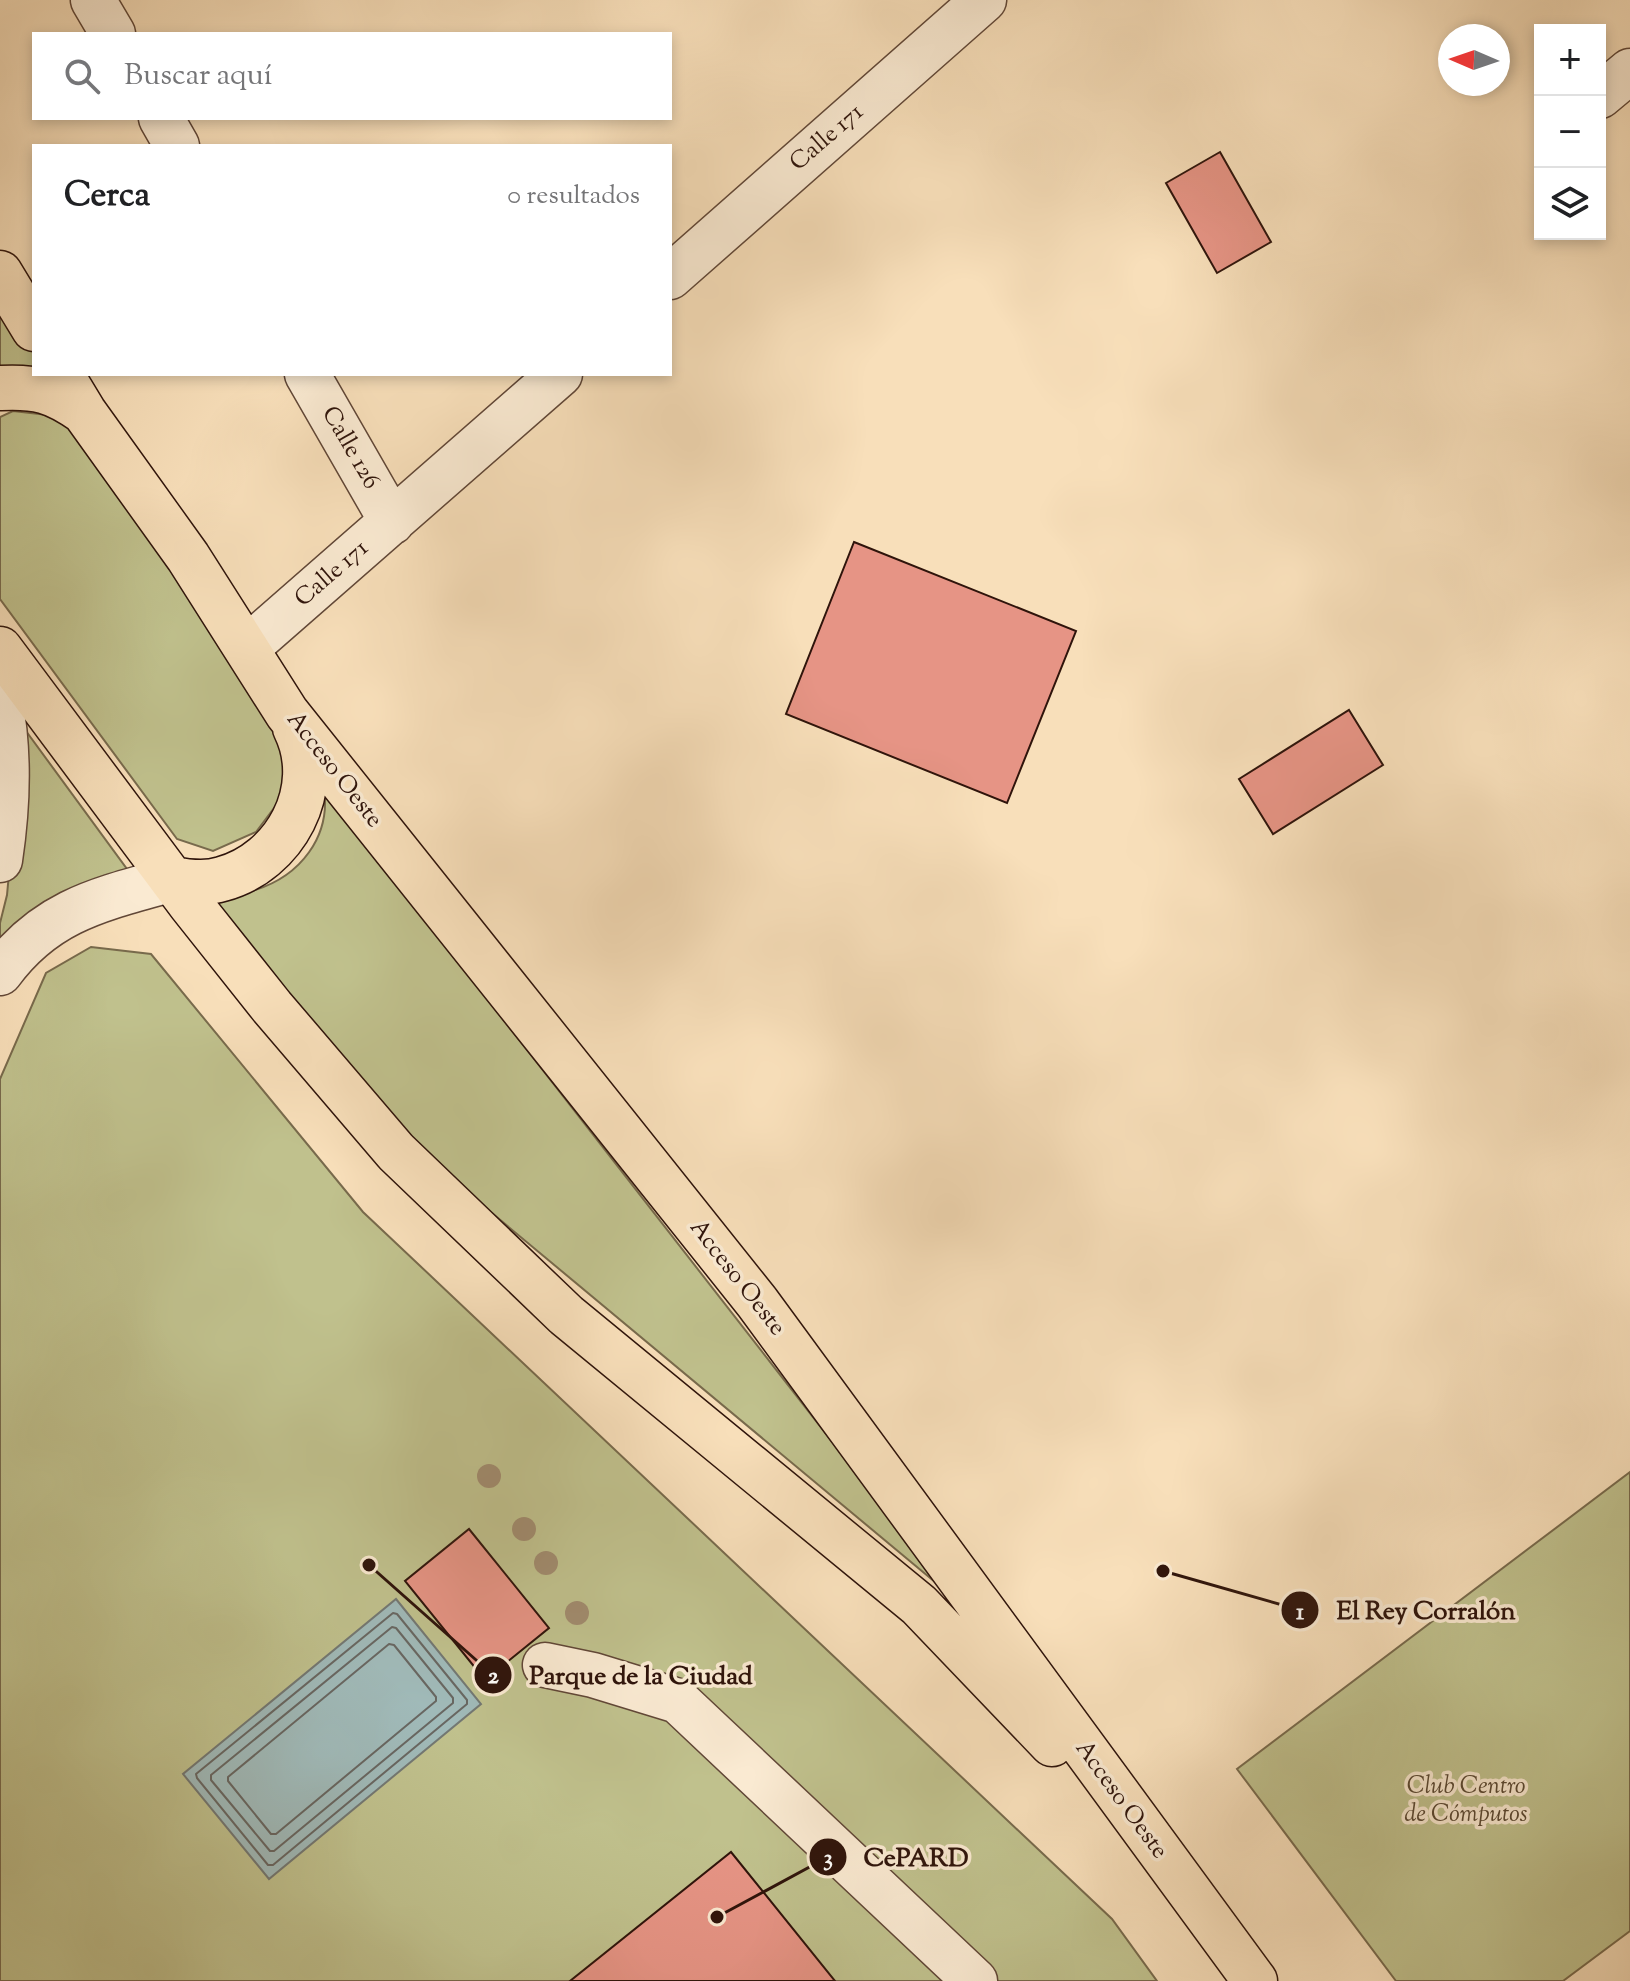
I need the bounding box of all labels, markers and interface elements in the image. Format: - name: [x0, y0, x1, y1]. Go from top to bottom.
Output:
- north arrow: [1438, 24, 1510, 96]
- map controls: [1534, 24, 1606, 240]
- button: +: [1534, 24, 1606, 96]
- search box: [32, 32, 672, 120]
- icon: search: [60, 54, 104, 98]
- text: Buscar aquí: [124, 55, 272, 98]
- street label: Calle 171: [783, 96, 871, 180]
- button: −: [1534, 96, 1606, 168]
- button: layers: [1534, 168, 1606, 240]
- text: Cerca: [64, 172, 150, 221]
- text: 0 resultados: [507, 178, 640, 215]
- street label: Calle 126: [313, 400, 387, 496]
- street label: Calle 171: [288, 532, 376, 616]
- street label: Acceso Oeste: [278, 705, 390, 835]
- street label: Acceso Oeste: [681, 1213, 793, 1343]
- callout: El Rey Corralón: [1280, 1585, 1532, 1635]
- text: El Rey Corralón: [1336, 1594, 1516, 1631]
- text: 1: [1296, 1596, 1305, 1630]
- callout: Parque de la Ciudad: [473, 1650, 769, 1700]
- text: Parque de la Ciudad: [529, 1659, 753, 1696]
- text: 2: [487, 1660, 499, 1694]
- street label: Acceso Oeste: [1066, 1734, 1176, 1866]
- park label: Club Centro de Cómputos: [1405, 1770, 1527, 1832]
- callout: CePARD: [808, 1832, 985, 1882]
- text: CePARD: [864, 1841, 969, 1878]
- text: 3: [823, 1842, 833, 1876]

